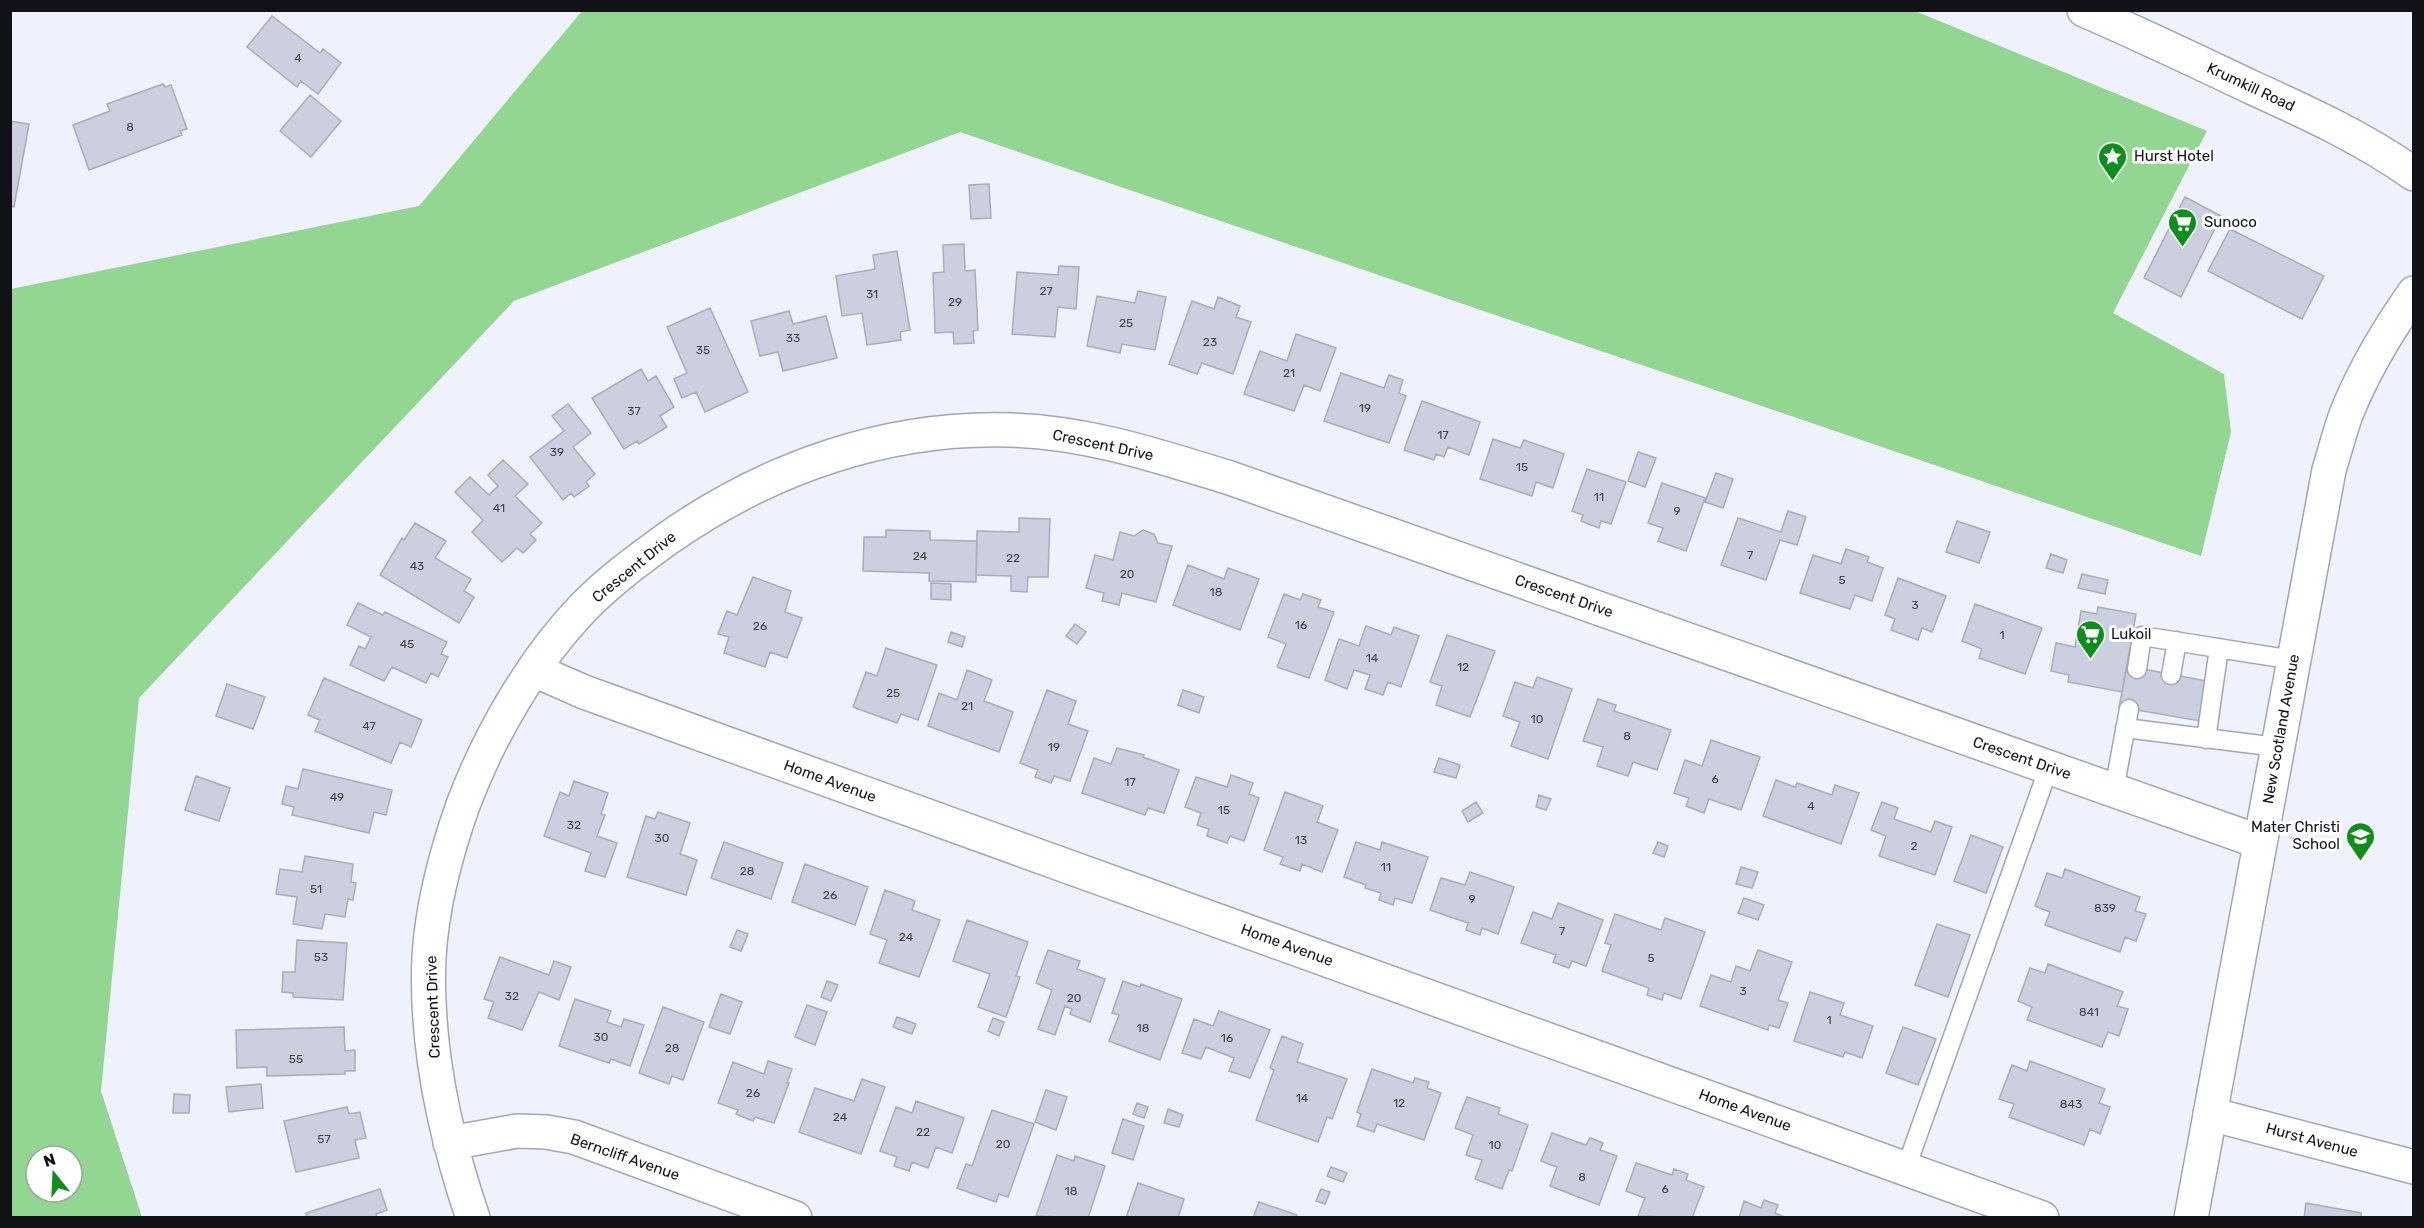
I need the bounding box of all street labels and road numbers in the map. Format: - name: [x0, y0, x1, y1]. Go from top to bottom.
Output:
- street label: Krumkill Road: [2204, 59, 2298, 115]
- street label: Crescent Drive: [1051, 425, 1155, 465]
- street label: Crescent Drive: [588, 528, 680, 606]
- street label: Crescent Drive: [1512, 571, 1616, 621]
- street label: New Scotland Avenue: [2259, 653, 2303, 805]
- street label: Crescent Drive: [1970, 733, 2074, 783]
- street label: Home Avenue: [781, 756, 879, 806]
- street label: Home Avenue: [1238, 920, 1336, 970]
- street label: Crescent Drive: [422, 955, 444, 1059]
- street label: Home Avenue: [1696, 1085, 1794, 1135]
- street label: Hurst Avenue: [2264, 1119, 2360, 1161]
- street label: Berncliff Avenue: [568, 1130, 682, 1184]

